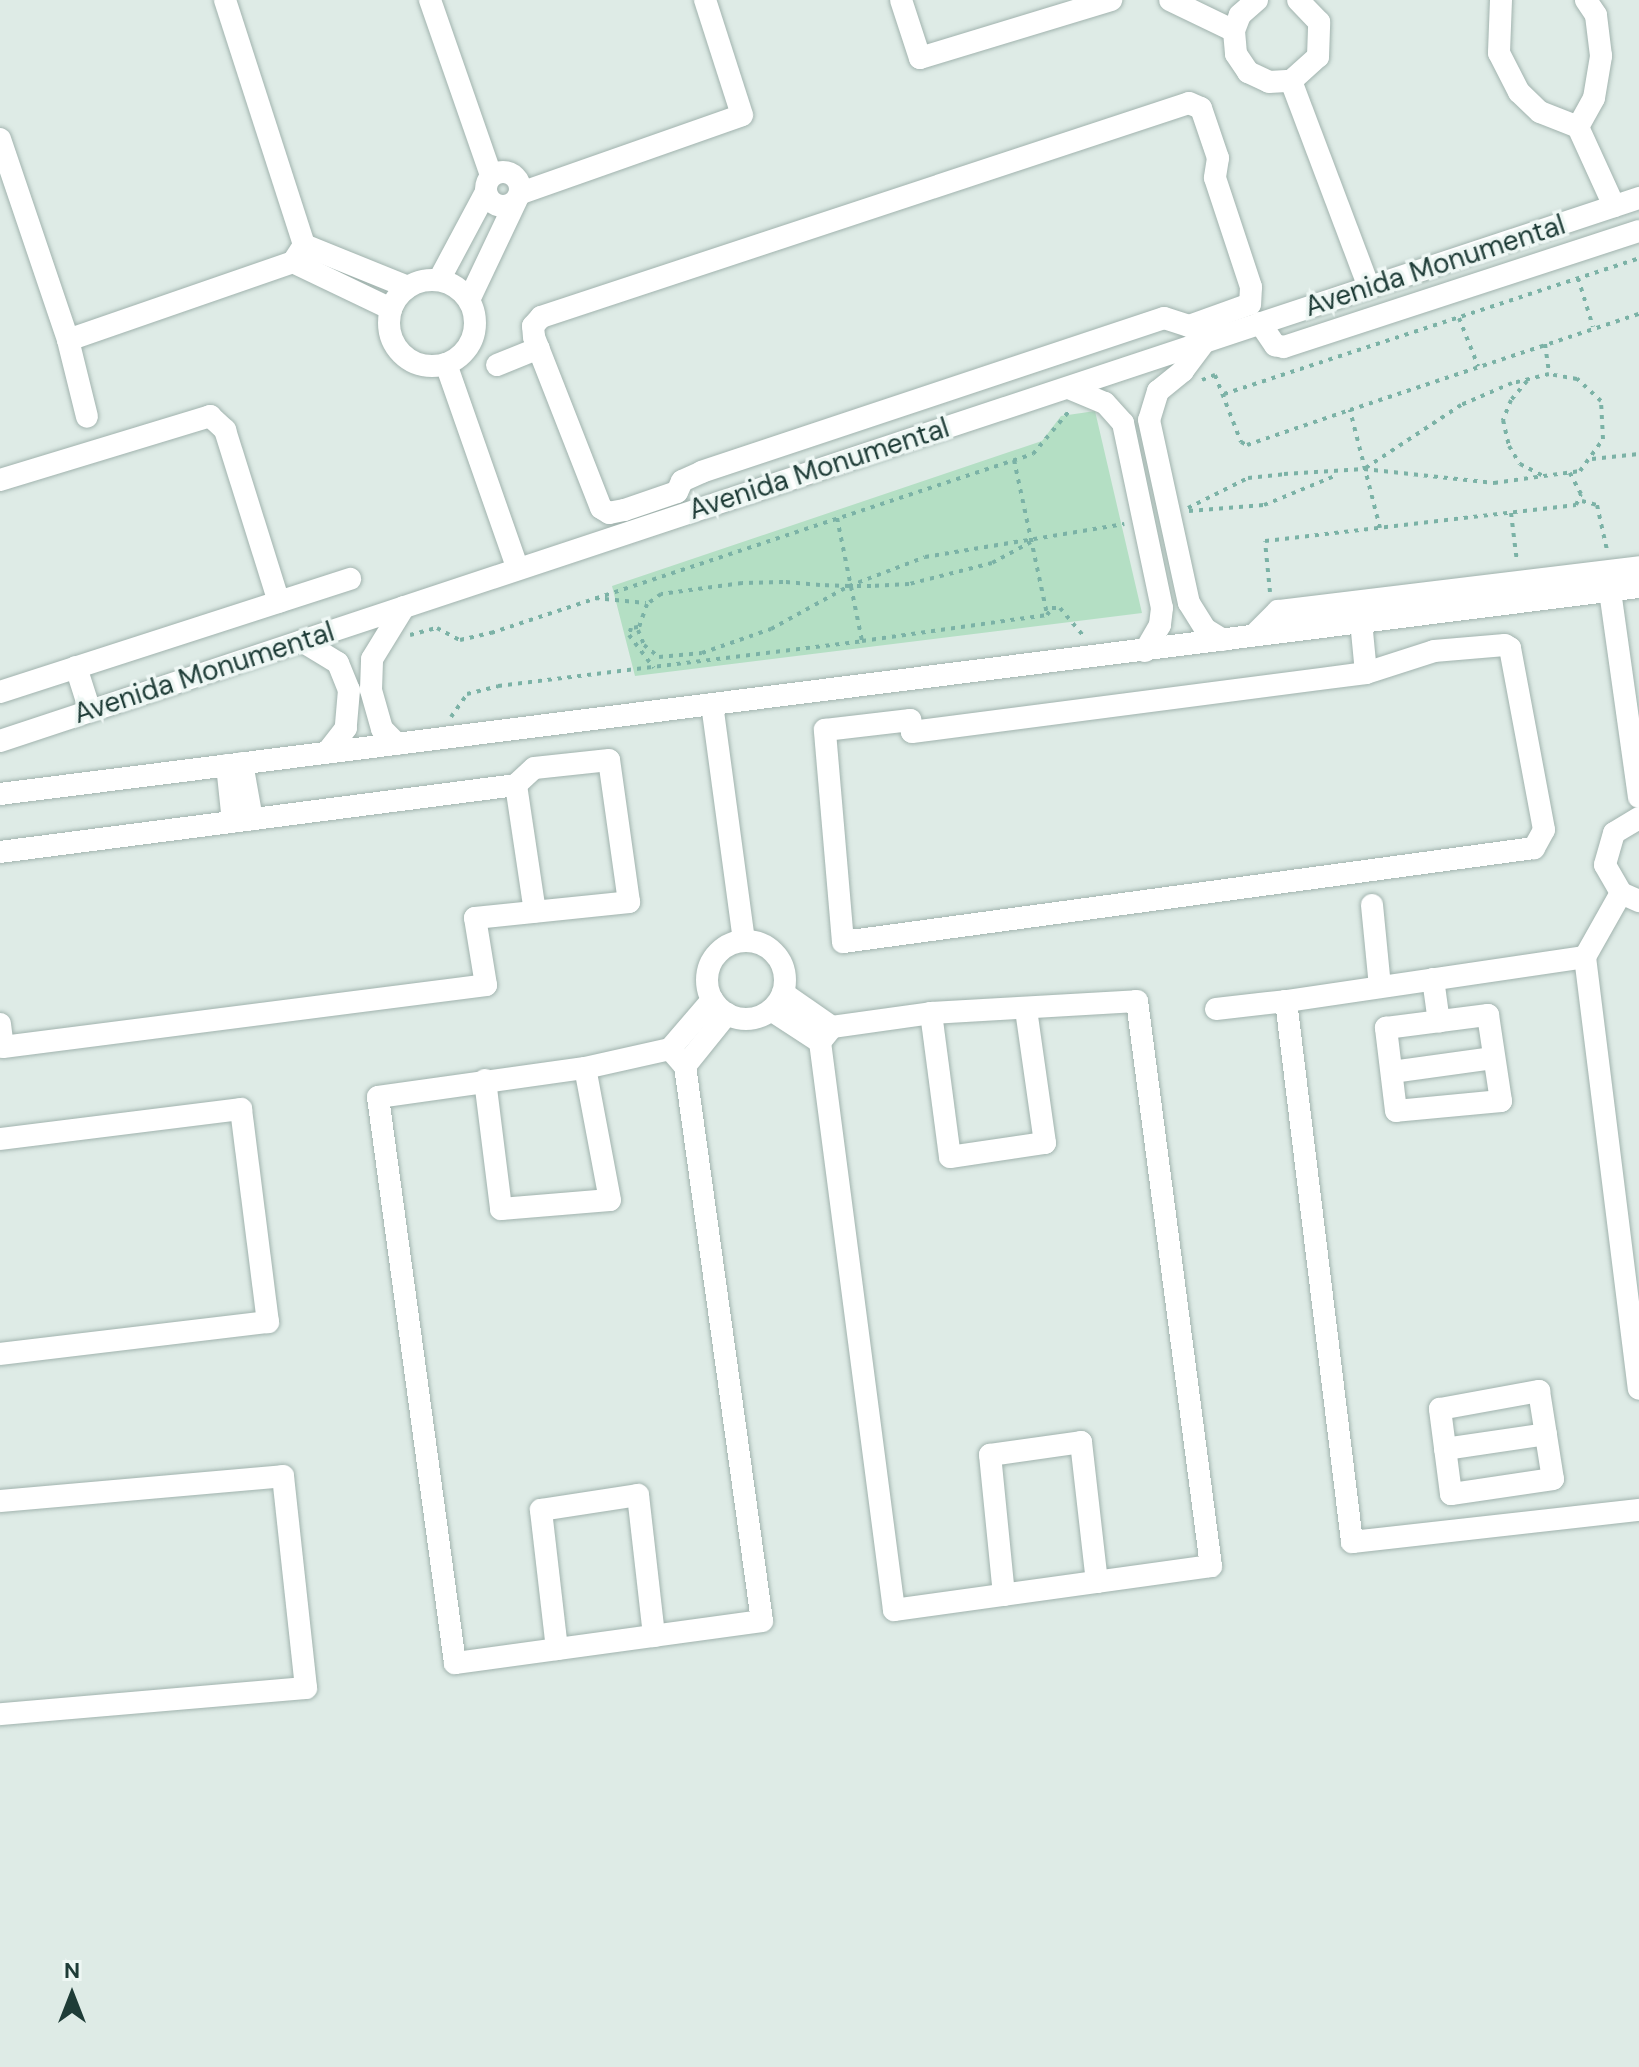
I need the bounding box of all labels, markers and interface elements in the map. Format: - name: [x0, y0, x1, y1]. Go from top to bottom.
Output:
- street label: Avenida Monumental: [1301, 208, 1569, 324]
- street label: Avenida Monumental: [685, 411, 953, 527]
- street label: Avenida Monumental: [70, 615, 338, 731]
- north arrow: [32, 1955, 112, 2035]
- text: N: [64, 1956, 80, 1985]

